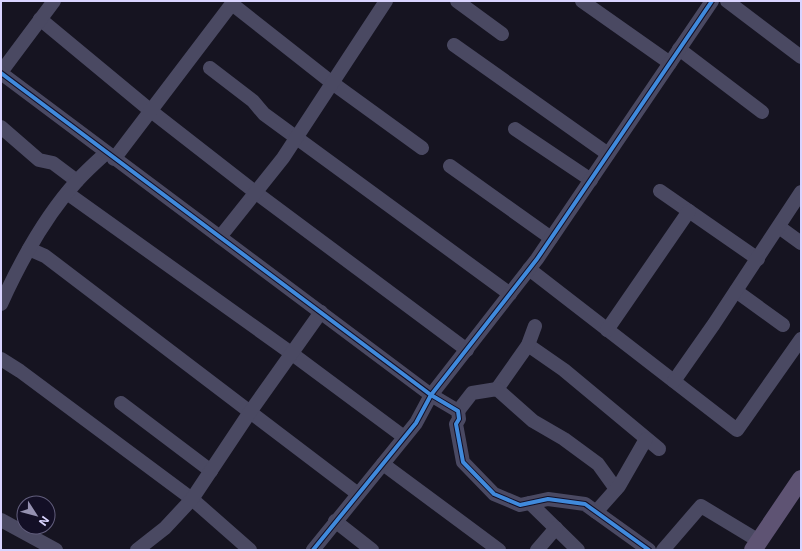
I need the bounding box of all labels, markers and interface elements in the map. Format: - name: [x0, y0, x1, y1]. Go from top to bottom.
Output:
- north arrow: [16, 495, 56, 535]
- text: N: [36, 513, 52, 528]

